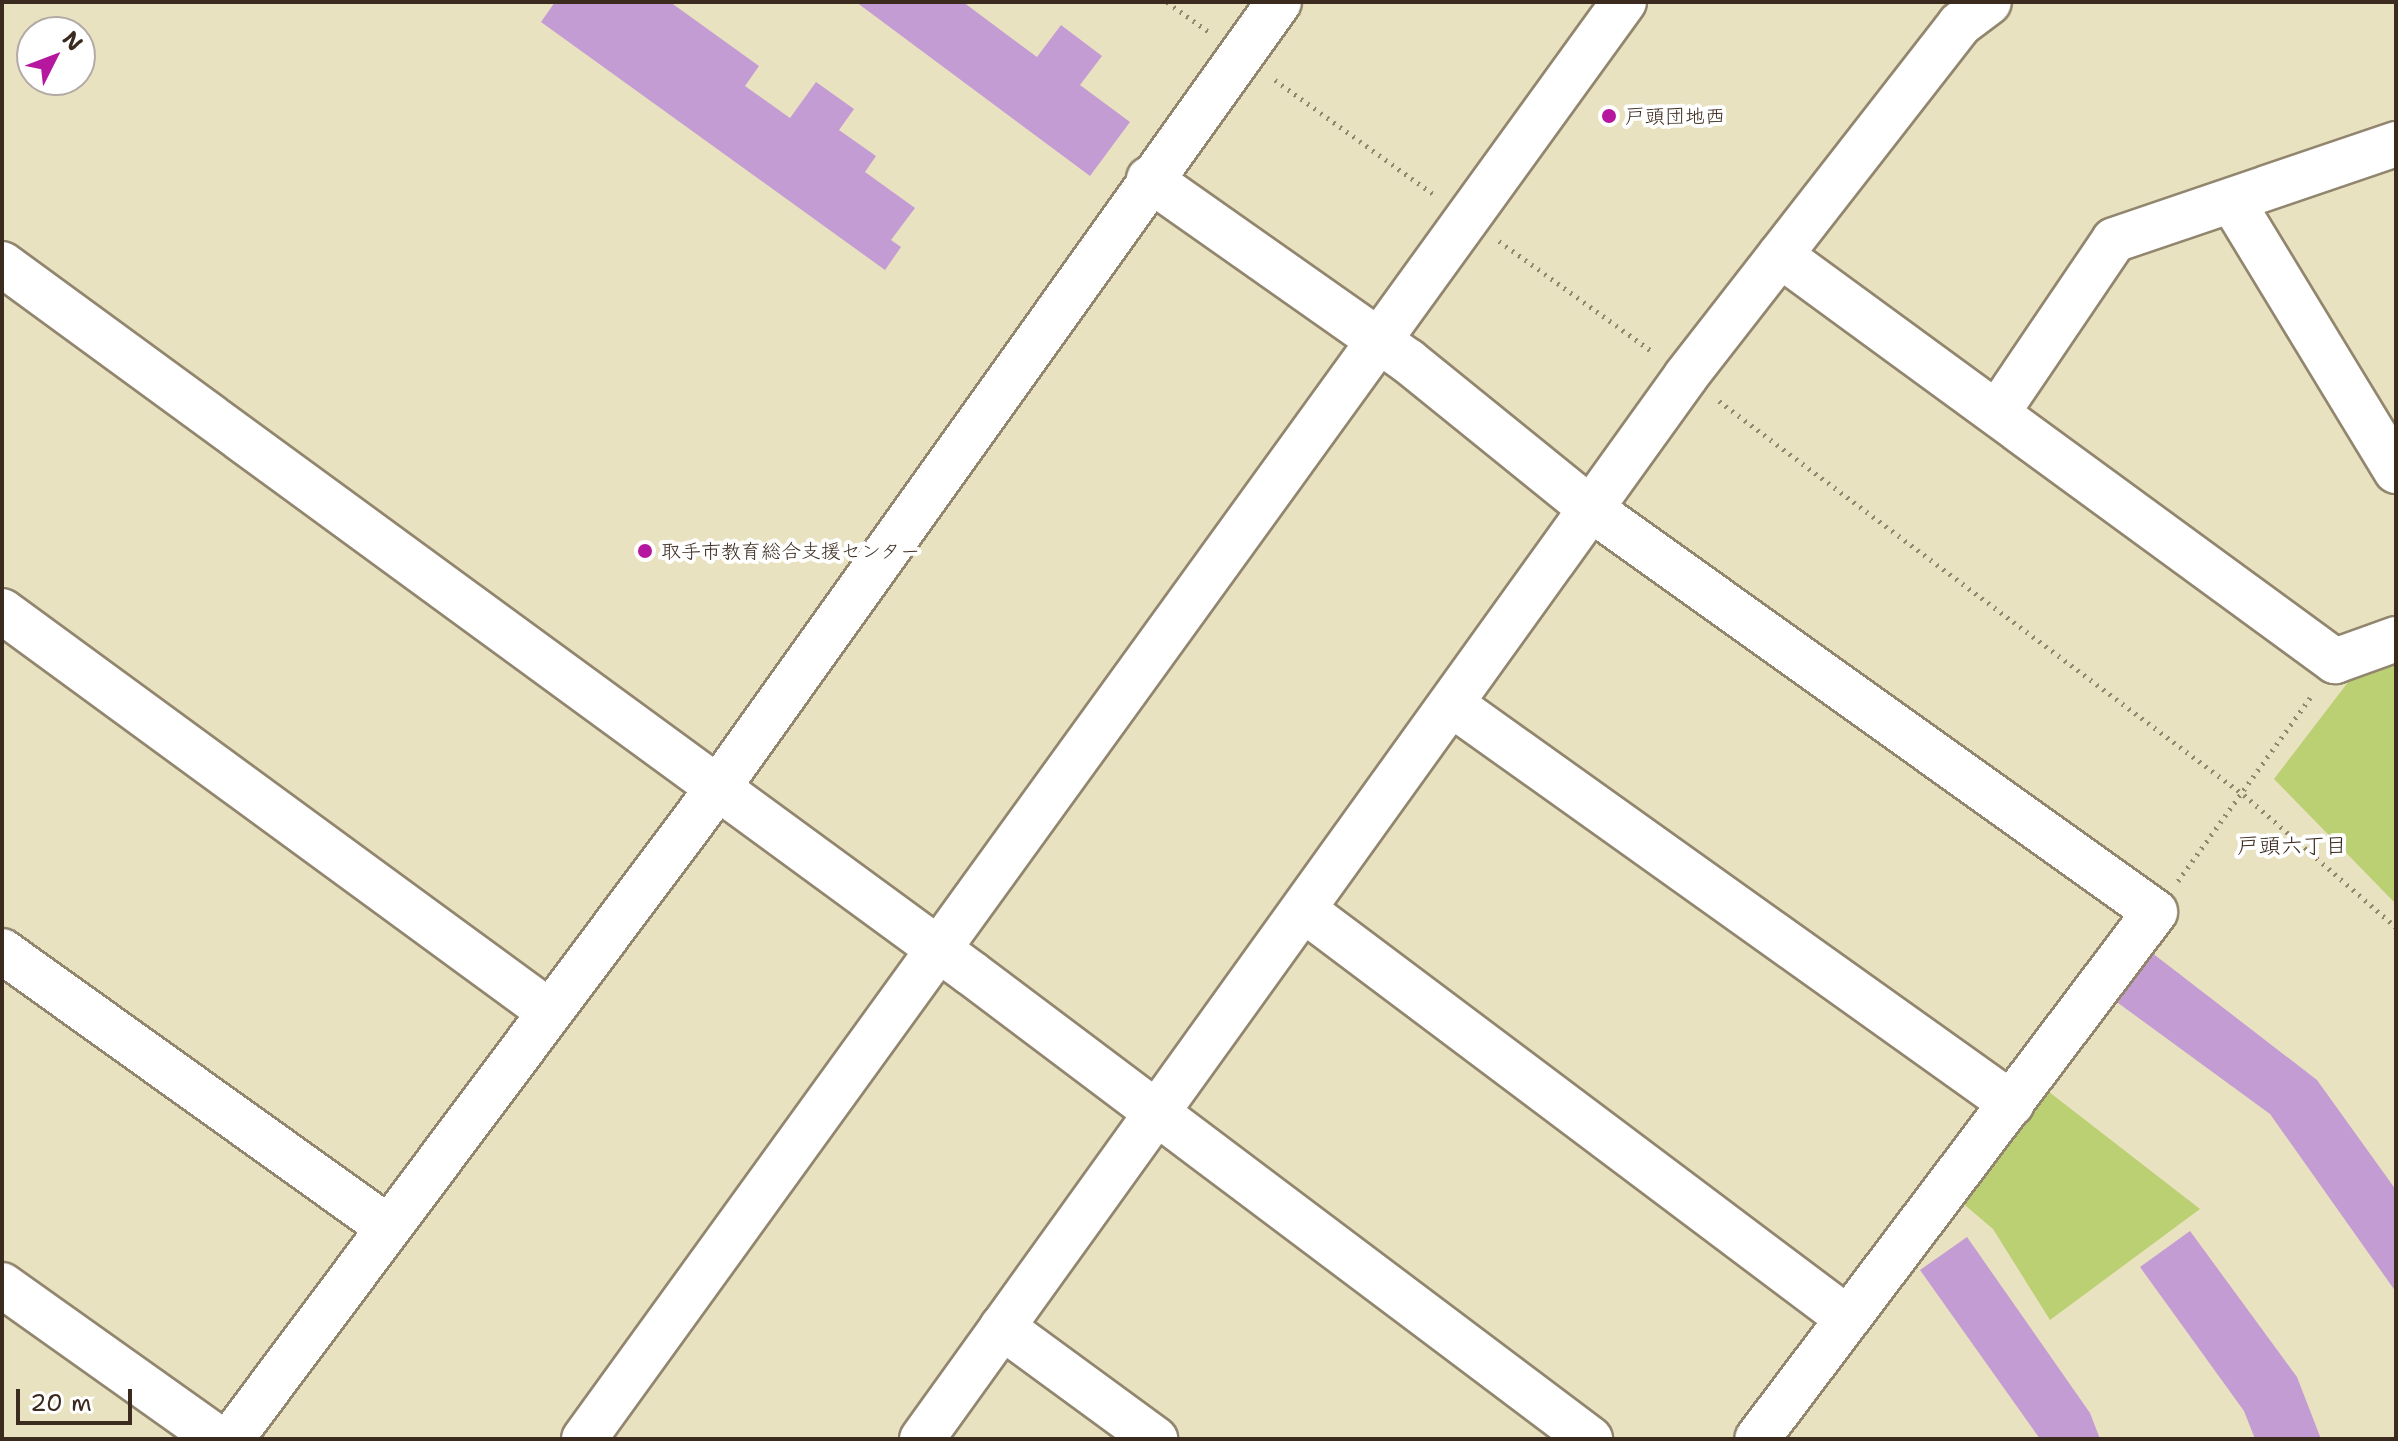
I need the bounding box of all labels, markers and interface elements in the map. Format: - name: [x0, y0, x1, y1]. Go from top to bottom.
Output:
- north arrow: [16, 16, 96, 96]
- text: N: [56, 25, 89, 57]
- place label: 戸頭団地西: [1625, 104, 1725, 128]
- marker: 戸頭団地西: [1600, 107, 1618, 125]
- place label: 取手市教育総合支援センター: [661, 539, 921, 563]
- marker: 取手市教育総合支援センター: [636, 542, 654, 560]
- district label: 戸頭六丁目: [2237, 833, 2347, 859]
- scale bar: [20, 1373, 136, 1423]
- text: 20 m: [30, 1387, 92, 1419]

